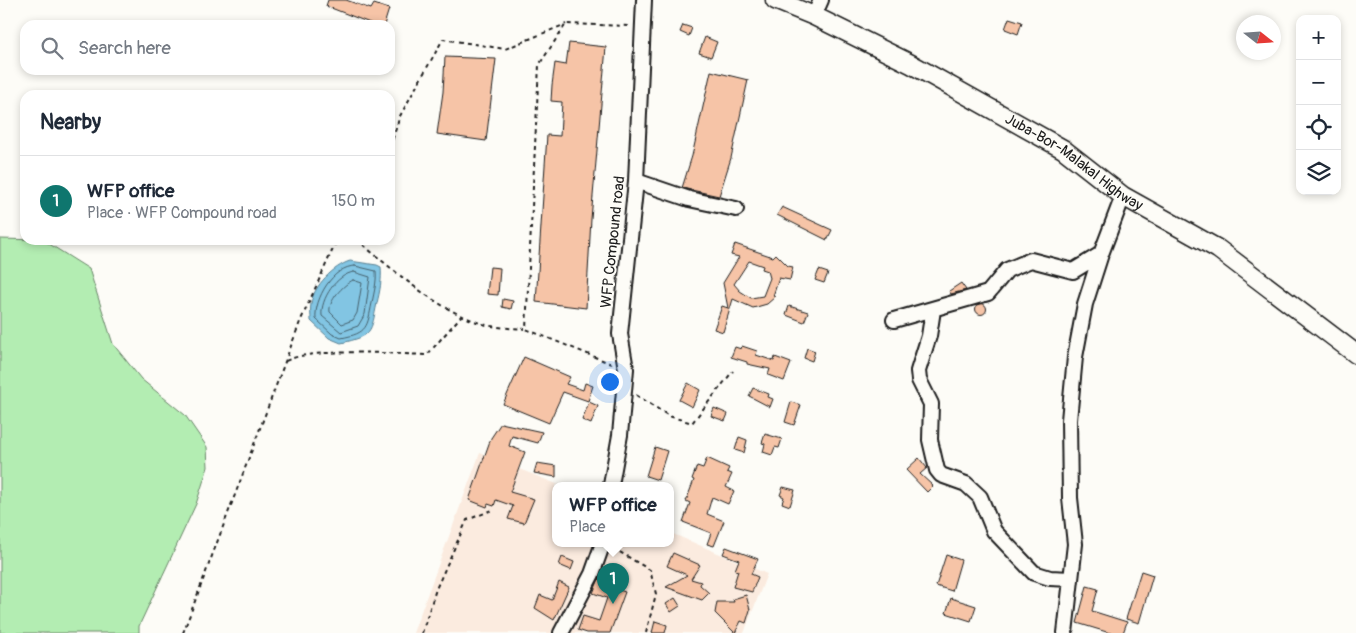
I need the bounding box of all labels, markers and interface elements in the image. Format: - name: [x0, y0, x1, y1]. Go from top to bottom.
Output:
- north arrow: [1236, 15, 1281, 60]
- map controls: [1296, 15, 1341, 195]
- button: +: [1296, 15, 1341, 60]
- search box: [20, 20, 395, 75]
- icon: search: [38, 34, 66, 62]
- text: Search here: [78, 36, 171, 60]
- button: −: [1296, 60, 1341, 105]
- button: locate: [1296, 105, 1341, 150]
- text: Nearby: [40, 109, 101, 136]
- street label: Juba-Bor-Malakal Highway: [1002, 109, 1147, 215]
- button: layers: [1296, 150, 1341, 195]
- street label: WFP Compound road: [597, 175, 629, 309]
- text: WFP office: [87, 179, 174, 203]
- text: 1: [53, 191, 59, 211]
- text: 150 m: [331, 191, 375, 211]
- text: Place · WFP Compound road: [87, 203, 277, 223]
- your location: [597, 369, 623, 395]
- popup: [552, 482, 674, 547]
- text: WFP office: [569, 493, 657, 517]
- text: Place: [569, 517, 605, 537]
- pin: 1: [597, 563, 629, 604]

